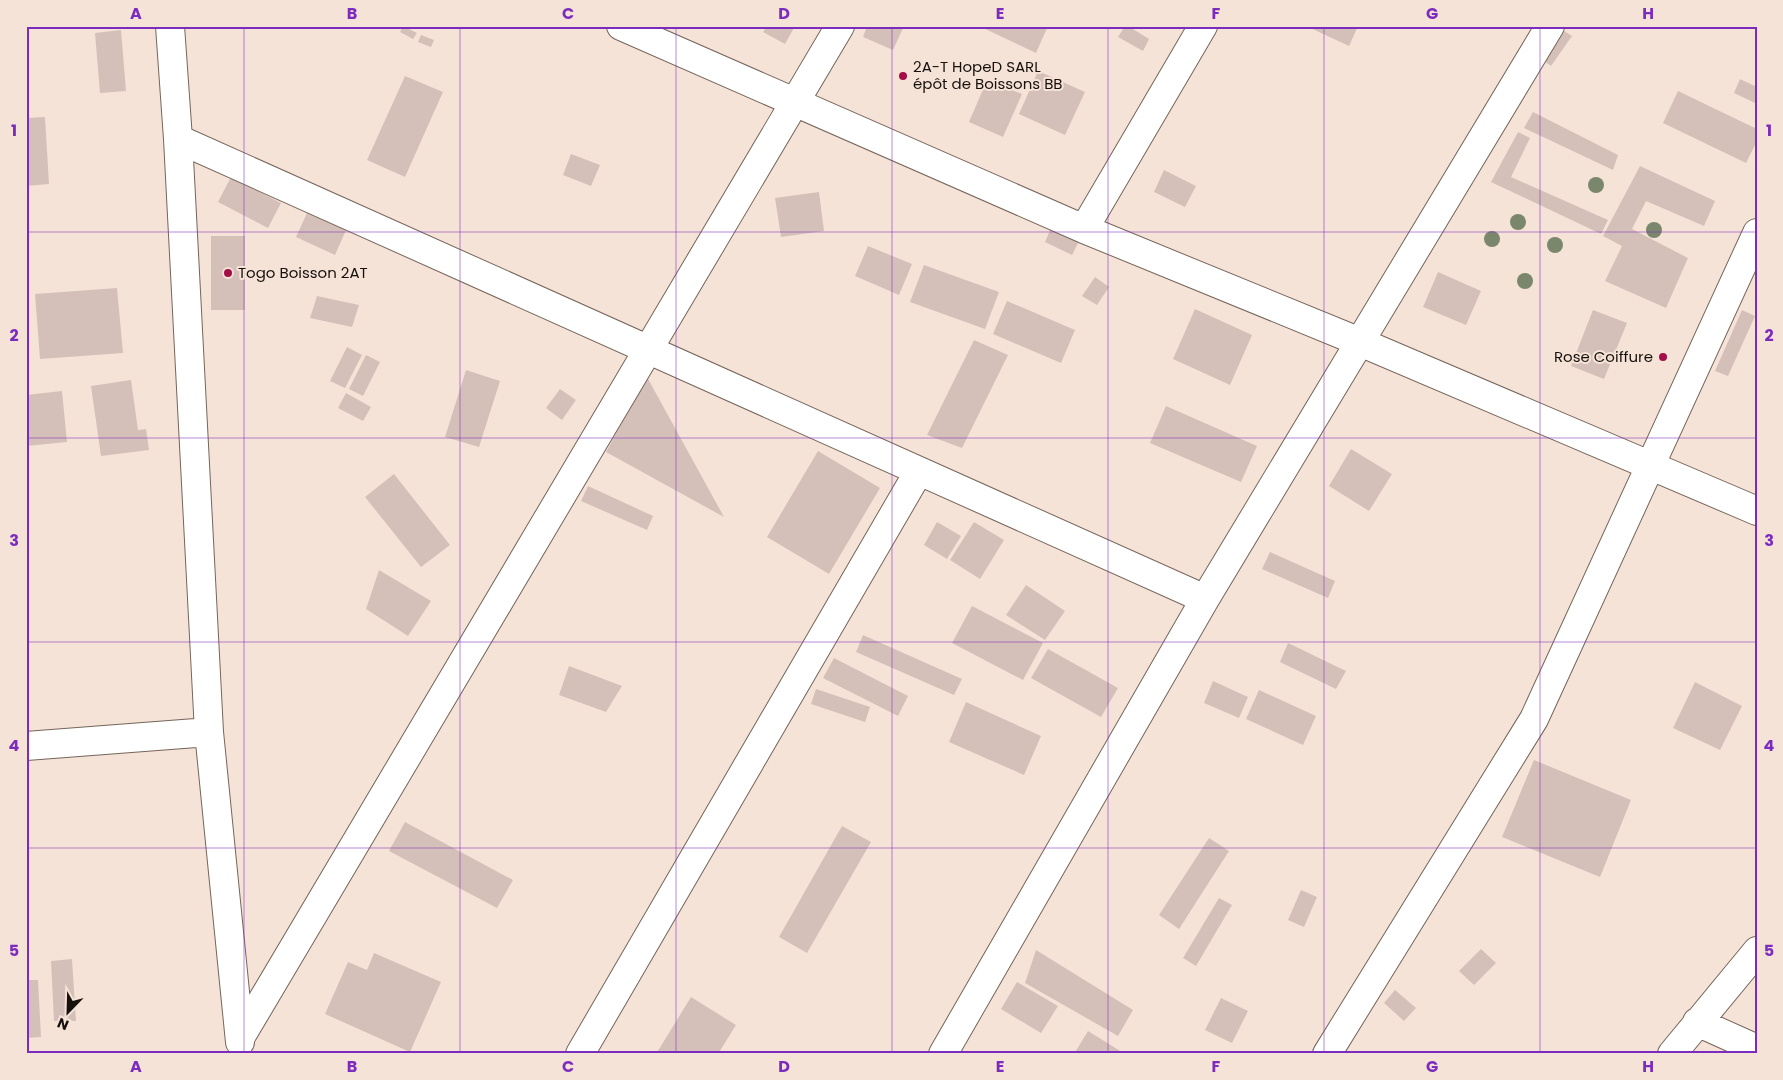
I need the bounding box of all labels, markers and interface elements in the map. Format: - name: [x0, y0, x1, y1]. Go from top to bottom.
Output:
- text: A: [130, 2, 142, 25]
- text: B: [347, 2, 357, 25]
- text: C: [562, 2, 574, 25]
- text: D: [778, 2, 790, 25]
- text: E: [996, 2, 1004, 25]
- text: F: [1212, 2, 1221, 25]
- text: G: [1426, 2, 1438, 25]
- text: H: [1642, 2, 1654, 25]
- place label: 2A-T HopeD SARL épôt de Boissons BB: [913, 56, 1063, 94]
- marker: 2A-T HopeD SARL épôt de Boissons BB: [897, 70, 909, 82]
- text: 1: [11, 119, 17, 142]
- text: 1: [1766, 119, 1772, 142]
- place label: Togo Boisson 2AT: [238, 262, 368, 283]
- marker: Togo Boisson 2AT: [222, 267, 234, 279]
- text: 2: [9, 324, 19, 347]
- text: 2: [1764, 324, 1774, 347]
- place label: Rose Coiffure: [1554, 346, 1653, 367]
- marker: Rose Coiffure: [1657, 351, 1669, 363]
- text: 3: [9, 529, 19, 552]
- text: 3: [1764, 529, 1774, 552]
- text: 4: [9, 734, 20, 757]
- text: 4: [1764, 734, 1775, 757]
- text: 5: [9, 939, 19, 962]
- text: 5: [1764, 939, 1774, 962]
- north arrow: [42, 988, 92, 1038]
- text: N: [54, 1013, 72, 1035]
- text: A: [130, 1055, 142, 1078]
- text: B: [347, 1055, 357, 1078]
- text: C: [562, 1055, 574, 1078]
- text: D: [778, 1055, 790, 1078]
- text: E: [996, 1055, 1004, 1078]
- text: F: [1212, 1055, 1221, 1078]
- text: G: [1426, 1055, 1438, 1078]
- text: H: [1642, 1055, 1654, 1078]

